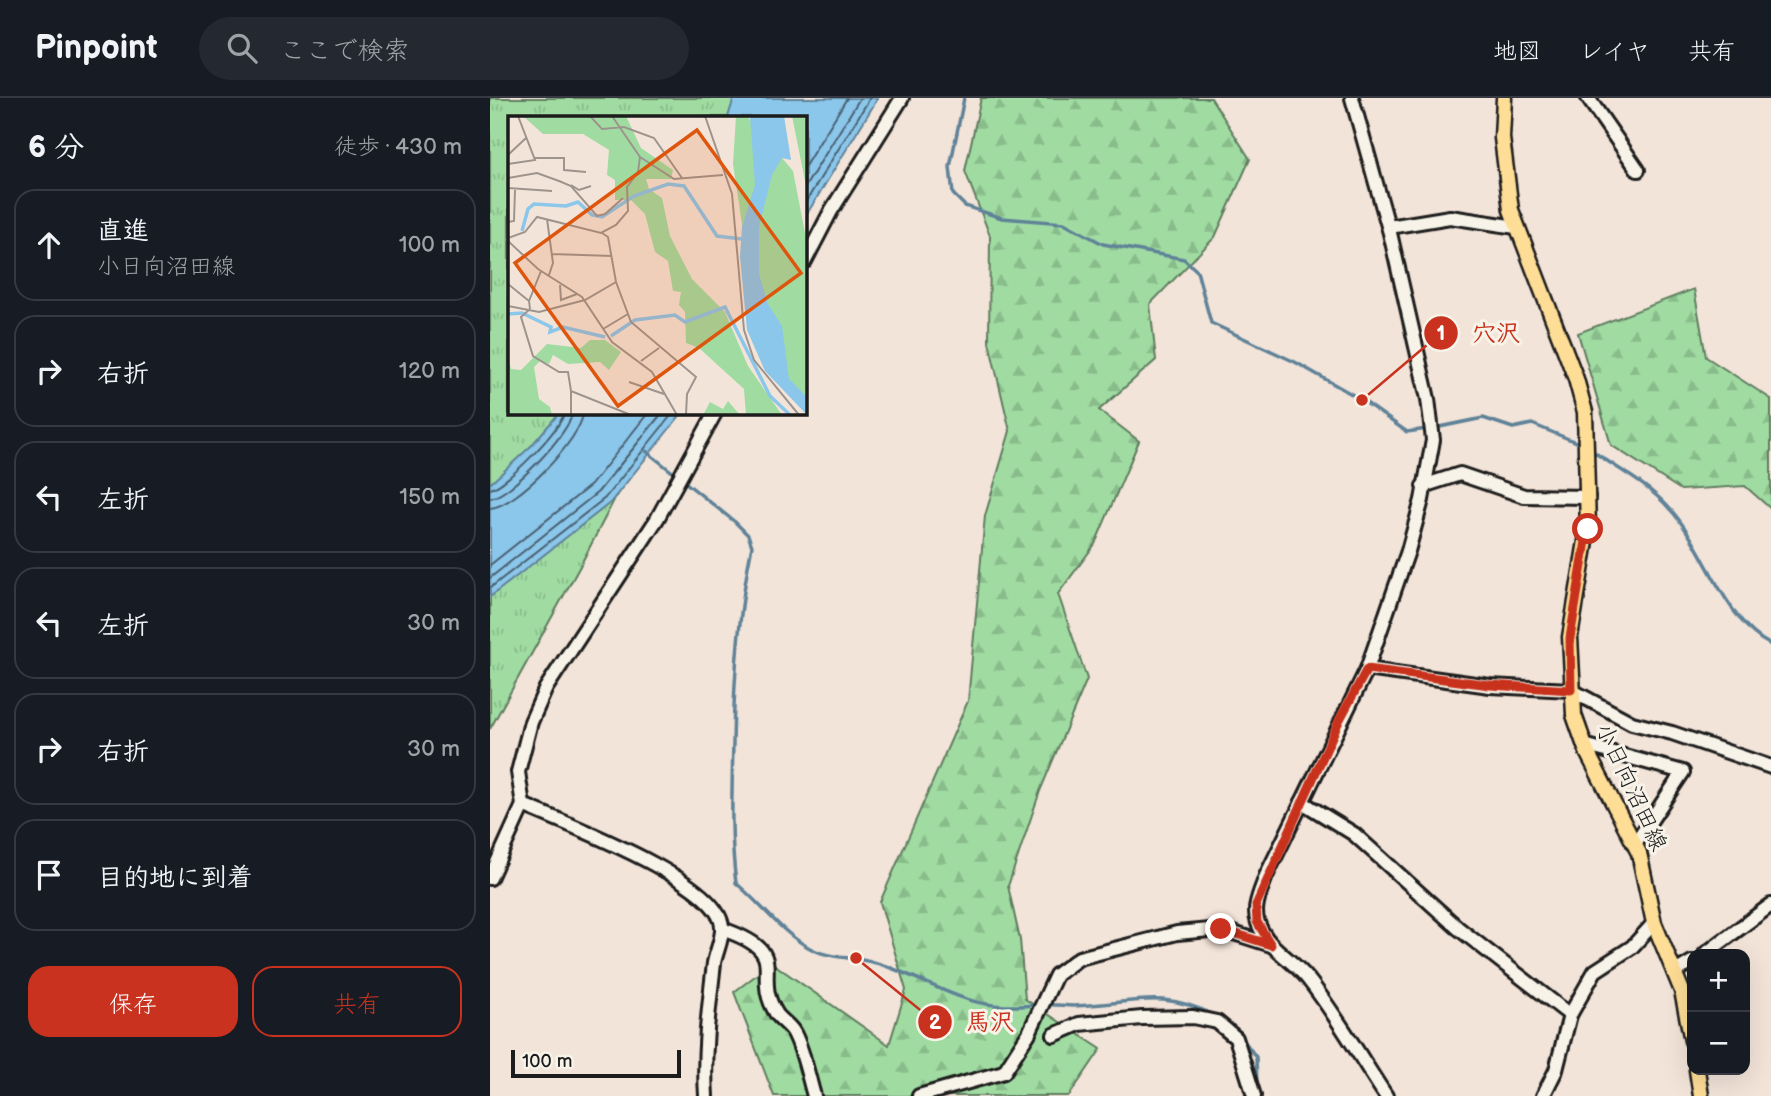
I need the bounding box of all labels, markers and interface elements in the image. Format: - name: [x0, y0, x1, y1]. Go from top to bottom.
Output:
- search box: [199, 17, 689, 80]
- text: Pinpoint: [35, 28, 157, 68]
- icon: search: [223, 29, 261, 67]
- text: ここで検索: [279, 36, 409, 67]
- text: 地図: [1493, 37, 1541, 66]
- text: レイヤ: [1579, 37, 1650, 66]
- text: 共有: [1688, 37, 1736, 66]
- inset map: [508, 116, 807, 415]
- text: 6 分: [28, 130, 84, 166]
- text: 徒歩 · 430 m: [334, 133, 462, 161]
- text: 直進: [97, 216, 149, 247]
- icon: ahead: [30, 226, 68, 264]
- text: 100 m: [399, 231, 460, 259]
- text: 小日向沼田線: [97, 253, 235, 281]
- callout: 穴沢: [1423, 310, 1534, 355]
- text: 穴沢: [1472, 319, 1520, 348]
- text: 1: [1437, 321, 1445, 346]
- icon: right: [30, 352, 68, 390]
- text: 120 m: [399, 357, 460, 385]
- text: 右折: [97, 359, 149, 390]
- icon: left: [30, 478, 68, 516]
- text: 150 m: [399, 483, 460, 511]
- text: 左折: [97, 485, 149, 516]
- route start: [1572, 513, 1603, 544]
- icon: left: [30, 604, 68, 642]
- text: 30 m: [407, 609, 460, 637]
- text: 左折: [97, 611, 149, 642]
- street label: 小日向沼田線: [1589, 719, 1673, 855]
- icon: right: [30, 730, 68, 768]
- text: 30 m: [407, 735, 460, 763]
- text: 右折: [97, 737, 149, 768]
- icon: arrive: [30, 856, 68, 894]
- text: 目的地に到着: [97, 863, 253, 894]
- route end: [1205, 913, 1236, 944]
- map controls: [1687, 949, 1750, 1075]
- button: +: [1687, 949, 1750, 1012]
- button: 保存: [28, 966, 238, 1037]
- button: 共有: [252, 966, 462, 1037]
- callout: 馬沢: [917, 1000, 1028, 1045]
- text: 馬沢: [966, 1008, 1014, 1037]
- text: 2: [929, 1010, 942, 1035]
- button: −: [1687, 1012, 1750, 1075]
- scale bar: [511, 1047, 681, 1079]
- text: 100 m: [522, 1050, 573, 1073]

